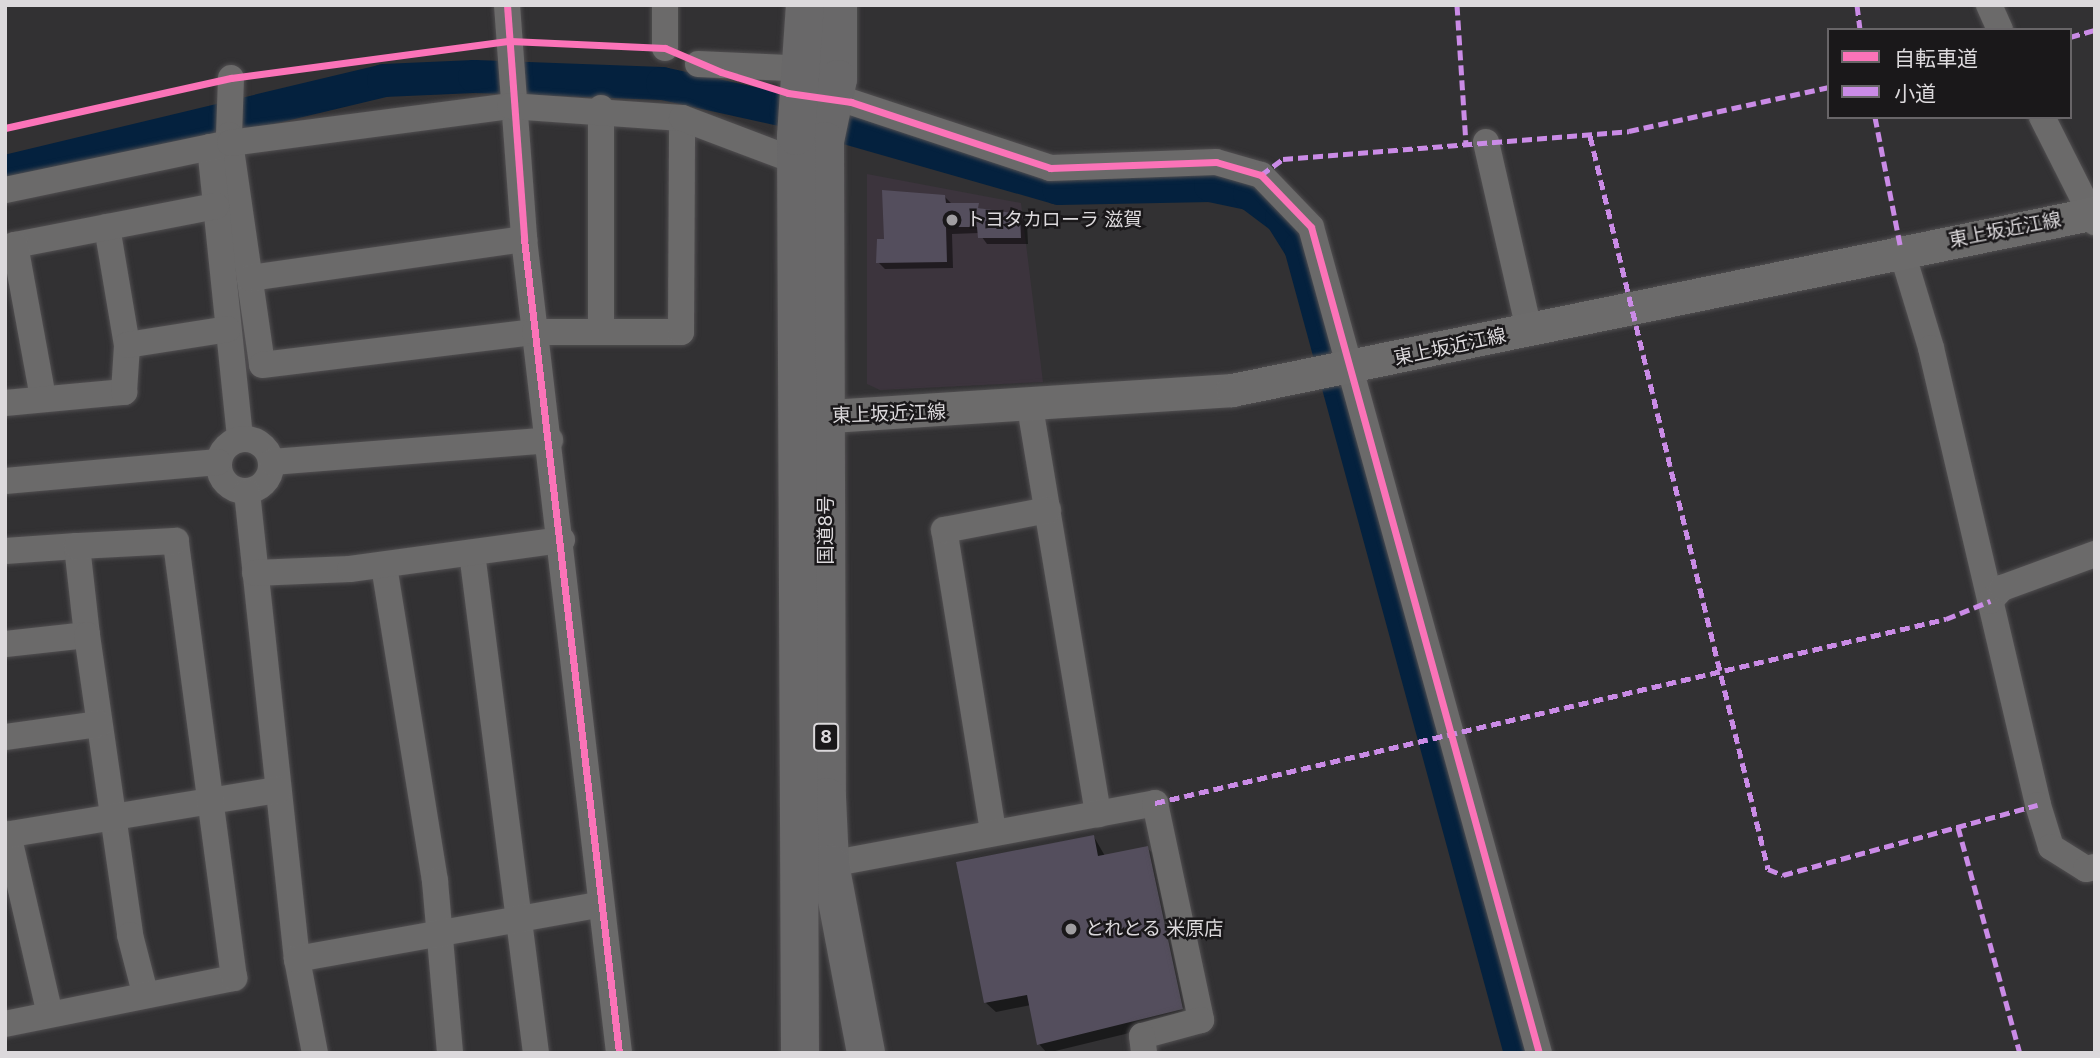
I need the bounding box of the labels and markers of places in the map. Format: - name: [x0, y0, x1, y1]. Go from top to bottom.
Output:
- place label: トヨタカローラ 滋賀: [966, 209, 1142, 231]
- marker: トヨタカローラ 滋賀: [944, 212, 960, 228]
- place label: とれとる 米原店: [1085, 918, 1223, 940]
- marker: とれとる 米原店: [1063, 921, 1079, 937]

